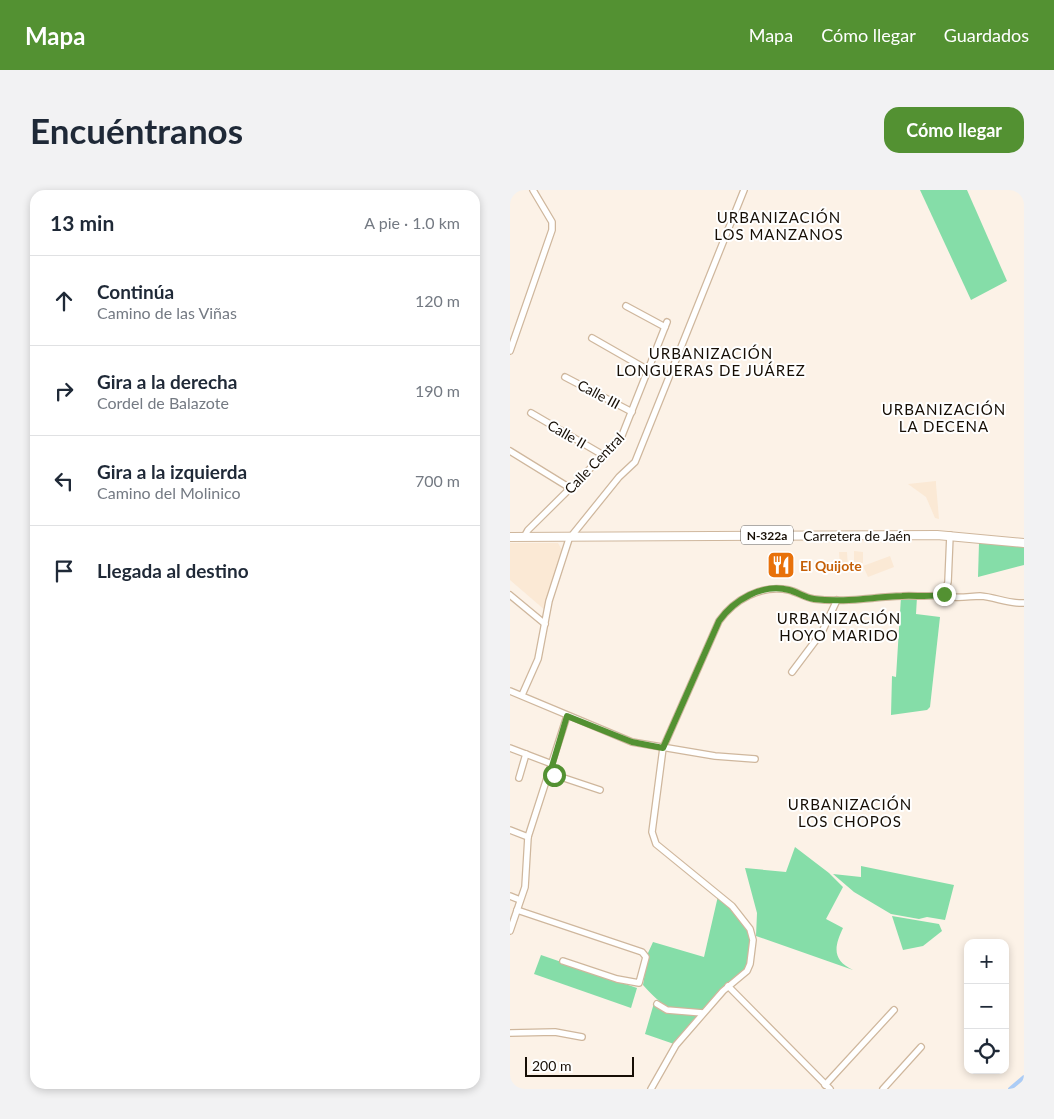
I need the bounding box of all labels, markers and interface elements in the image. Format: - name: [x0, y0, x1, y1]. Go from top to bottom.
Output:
- text: Mapa: [25, 21, 85, 50]
- text: Mapa: [749, 24, 793, 46]
- text: Cómo llegar: [821, 24, 916, 46]
- text: Guardados: [944, 24, 1029, 46]
- button: Cómo llegar: [884, 107, 1024, 153]
- text: Encuéntranos: [30, 109, 243, 151]
- district label: URBANIZACIÓN LOS MANZANOS: [714, 208, 844, 243]
- text: 13 min: [50, 210, 114, 235]
- text: A pie · 1.0 km: [364, 213, 460, 232]
- text: Continúa: [97, 280, 174, 303]
- icon: ahead: [50, 287, 78, 315]
- text: 120 m: [415, 291, 460, 310]
- text: Camino de las Viñas: [97, 303, 237, 322]
- district label: URBANIZACIÓN LONGUERAS DE JUÁREZ: [616, 344, 806, 379]
- text: Gira a la derecha: [97, 370, 237, 393]
- street label: Calle III: [575, 376, 623, 412]
- icon: right: [50, 377, 78, 405]
- text: 190 m: [415, 381, 460, 400]
- text: Cordel de Balazote: [97, 393, 229, 412]
- district label: URBANIZACIÓN LA DECENA: [882, 400, 1006, 435]
- street label: Calle II: [545, 416, 589, 452]
- street label: Calle Central: [561, 429, 627, 497]
- text: Gira a la izquierda: [97, 460, 247, 483]
- icon: left: [50, 467, 78, 495]
- text: 700 m: [415, 471, 460, 490]
- text: Camino del Molinico: [97, 483, 241, 502]
- road number: N-322a: [741, 526, 793, 544]
- street label: Carretera de Jaén: [803, 527, 911, 544]
- restaurant icon: El Quijote: [766, 550, 796, 580]
- icon: arrive: [50, 557, 78, 585]
- place label: El Quijote: [800, 557, 862, 574]
- text: Llegada al destino: [97, 559, 249, 582]
- route end: [933, 583, 956, 606]
- district label: URBANIZACIÓN HOYO MARIDO: [777, 609, 901, 644]
- route start: [543, 764, 566, 787]
- district label: URBANIZACIÓN LOS CHOPOS: [788, 795, 912, 830]
- map controls: [964, 939, 1009, 1074]
- button: +: [964, 939, 1009, 984]
- button: −: [964, 984, 1009, 1029]
- button: locate: [964, 1029, 1009, 1074]
- scale bar: [525, 1054, 634, 1077]
- text: 200 m: [532, 1057, 571, 1074]

